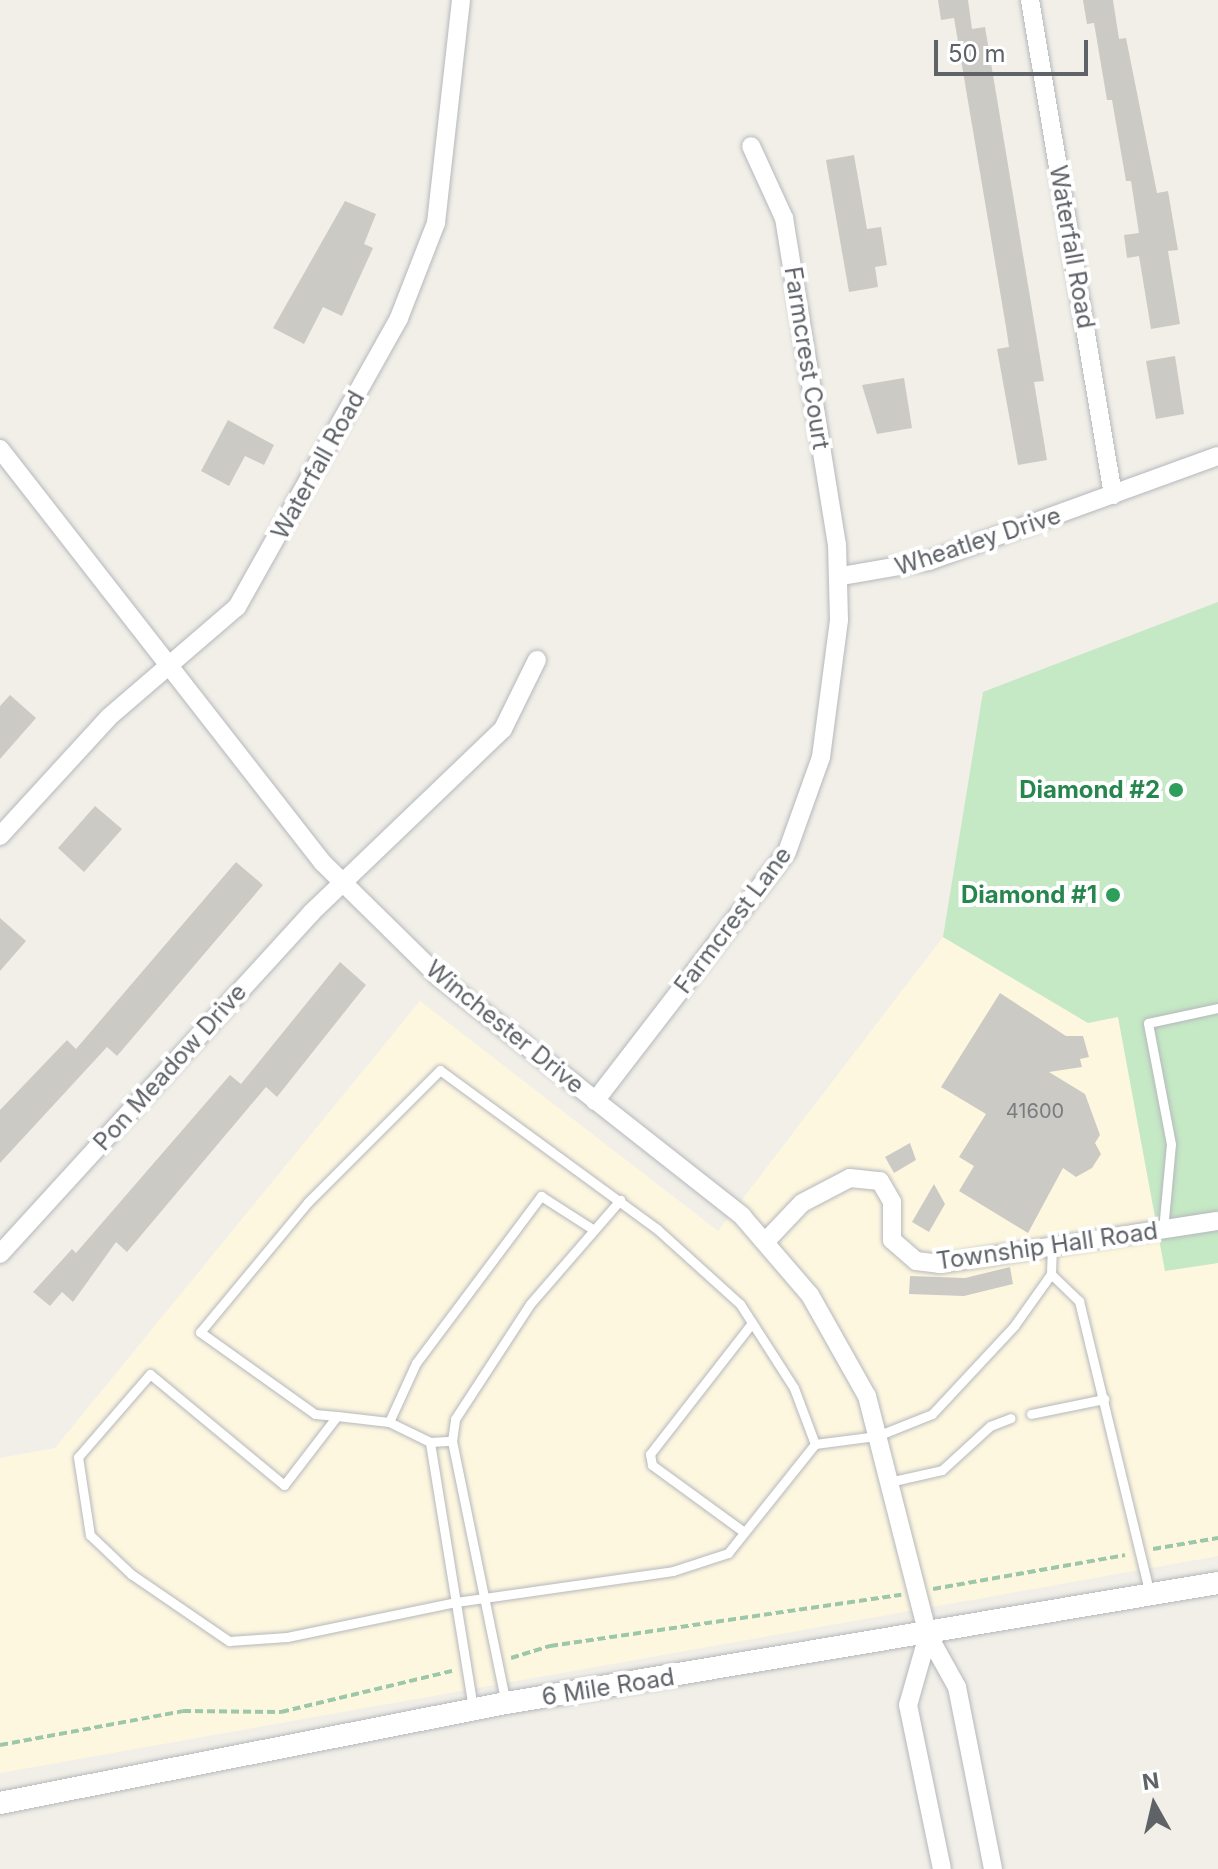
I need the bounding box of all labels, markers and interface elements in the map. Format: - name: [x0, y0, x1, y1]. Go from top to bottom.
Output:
- scale bar: [938, 24, 1092, 74]
- text: 50 m: [948, 39, 1006, 68]
- street label: Waterfall Road: [1043, 163, 1101, 331]
- street label: Farmcrest Court: [778, 265, 836, 451]
- street label: Waterfall Road: [265, 386, 371, 544]
- street label: Wheatley Drive: [892, 501, 1064, 581]
- place label: Diamond #2: [1019, 776, 1160, 804]
- marker: Diamond #2: [1167, 781, 1185, 799]
- street label: Farmcrest Lane: [668, 841, 798, 999]
- place label: Diamond #1: [961, 881, 1097, 909]
- marker: Diamond #1: [1104, 886, 1122, 904]
- street label: Winchester Drive: [420, 954, 590, 1100]
- street label: Pon Meadow Drive: [88, 978, 252, 1156]
- house number: 41600: [1006, 1099, 1064, 1123]
- street label: Township Hall Road: [935, 1216, 1159, 1276]
- street label: 6 Mile Road: [540, 1662, 676, 1712]
- north arrow: [1114, 1765, 1194, 1845]
- text: N: [1141, 1767, 1161, 1795]

